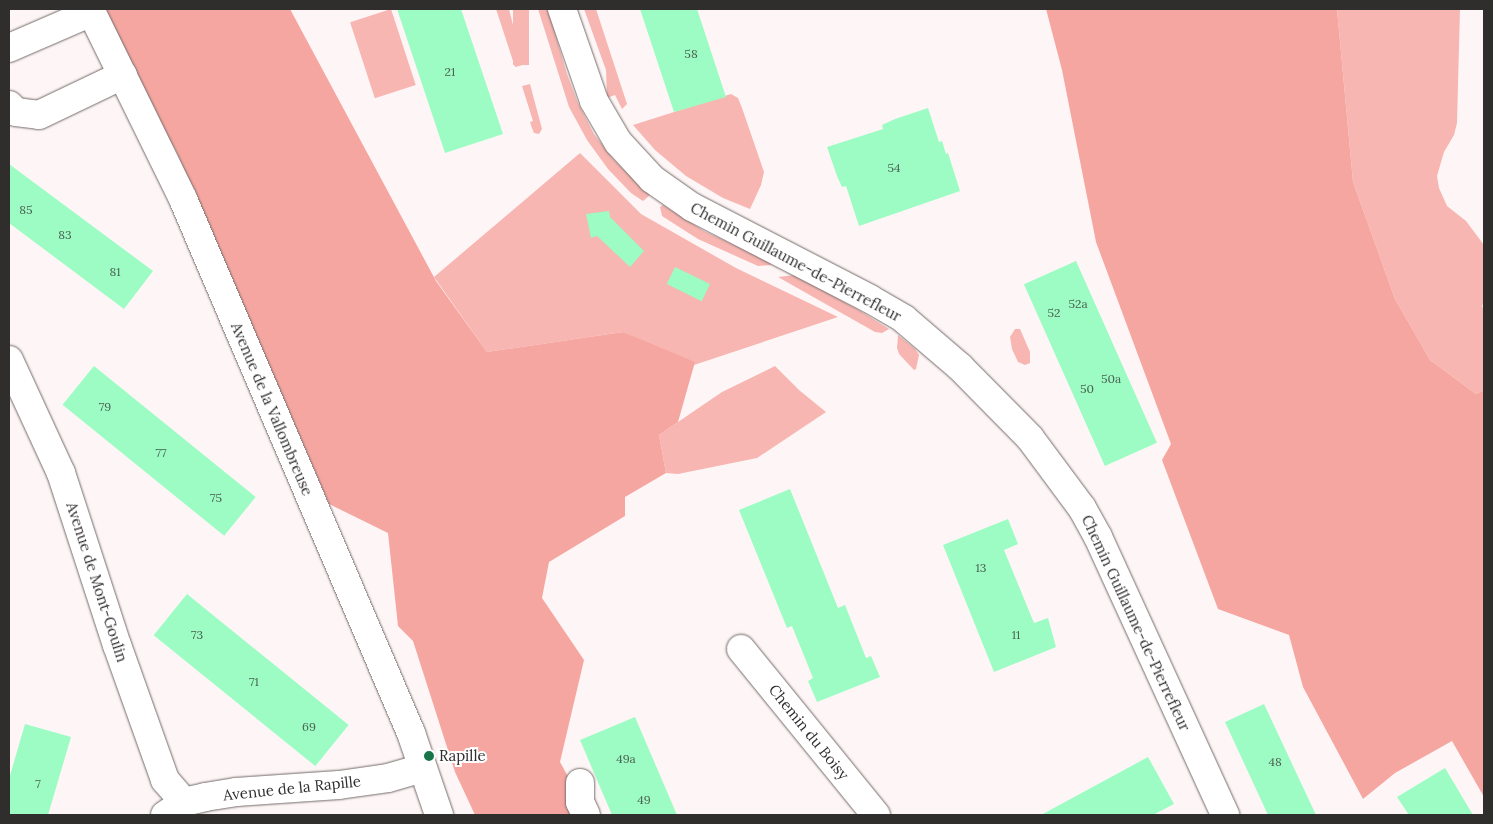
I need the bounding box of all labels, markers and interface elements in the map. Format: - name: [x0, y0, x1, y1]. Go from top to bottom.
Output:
- house number: 58: [684, 47, 698, 61]
- house number: 21: [445, 65, 455, 79]
- house number: 54: [887, 161, 901, 175]
- street label: Chemin Guillaume-de-Pierrefleur: [687, 199, 905, 325]
- house number: 85: [19, 203, 33, 217]
- house number: 83: [58, 228, 72, 242]
- house number: 81: [109, 265, 121, 279]
- house number: 52a: [1068, 297, 1088, 311]
- house number: 52: [1048, 306, 1060, 320]
- street label: Avenue de la Vallombreuse: [227, 320, 317, 498]
- house number: 50a: [1101, 372, 1121, 386]
- house number: 50: [1080, 382, 1094, 396]
- house number: 79: [99, 400, 111, 414]
- house number: 77: [155, 446, 167, 460]
- house number: 75: [210, 491, 222, 505]
- street label: Avenue de Mont-Goulin: [63, 500, 131, 664]
- street label: Chemin Guillaume-de-Pierrefleur: [1078, 512, 1194, 734]
- house number: 13: [975, 561, 987, 575]
- house number: 73: [191, 628, 203, 642]
- house number: 11: [1012, 628, 1020, 642]
- house number: 71: [249, 675, 259, 689]
- street label: Chemin du Boisy: [765, 681, 853, 783]
- house number: 69: [302, 720, 316, 734]
- place label: Rapille: [439, 747, 486, 765]
- marker: Rapille: [423, 750, 435, 762]
- house number: 49a: [616, 752, 636, 766]
- house number: 48: [1268, 755, 1282, 769]
- street label: Avenue de la Rapille: [222, 772, 362, 804]
- house number: 7: [35, 777, 41, 791]
- house number: 49: [637, 793, 651, 807]

